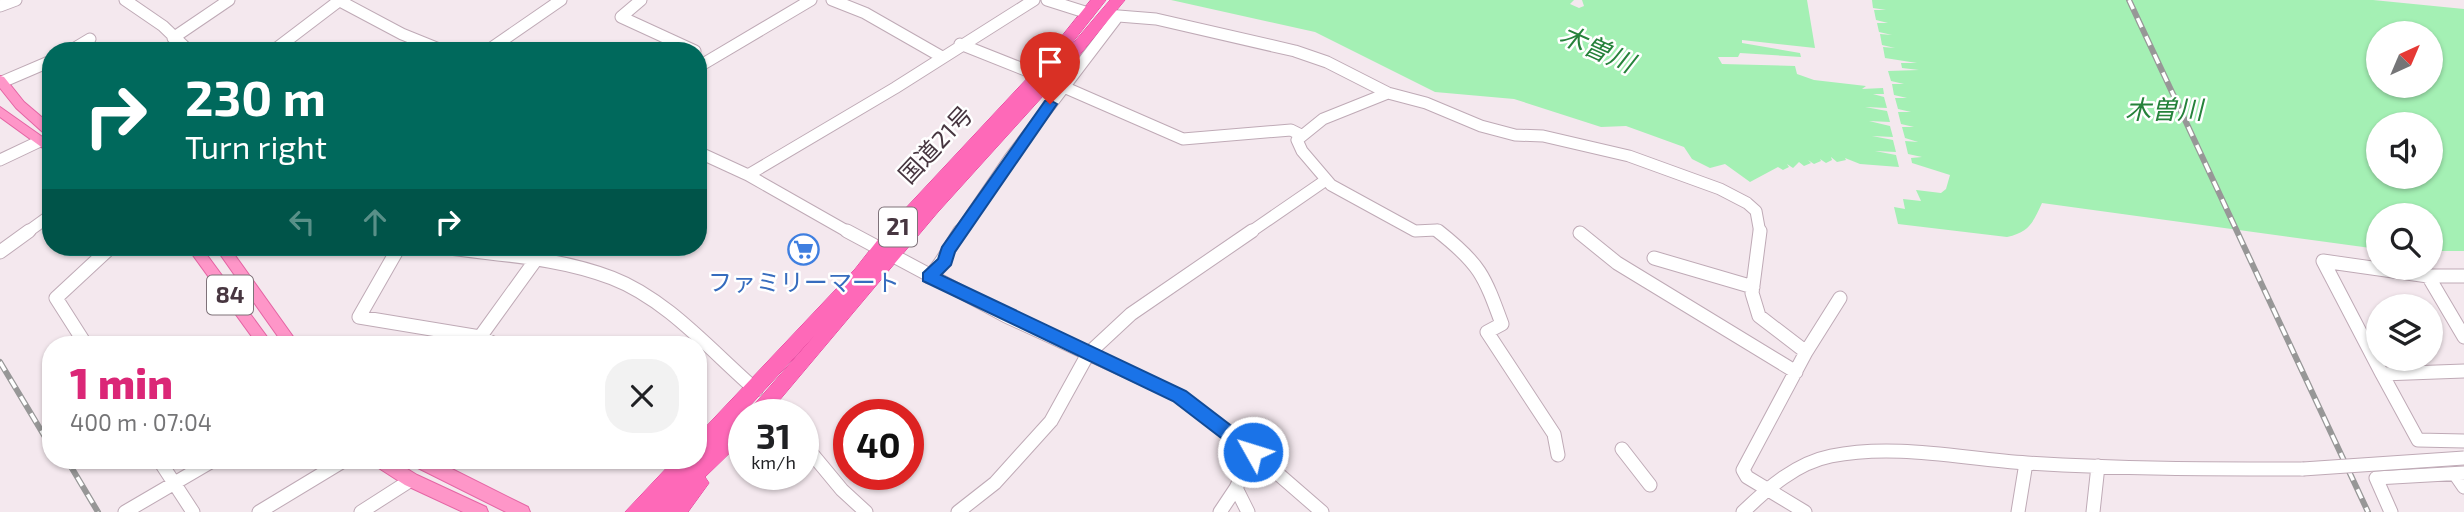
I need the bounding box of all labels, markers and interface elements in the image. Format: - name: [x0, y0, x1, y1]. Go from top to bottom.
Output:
- water label: 木曽川: [1556, 18, 1642, 79]
- north arrow: [2366, 21, 2443, 98]
- map controls: [2366, 21, 2443, 371]
- pin: [1020, 32, 1080, 104]
- icon: arrive: [1031, 43, 1069, 81]
- text: 230 m: [185, 67, 326, 126]
- icon: right: [70, 70, 161, 161]
- water label: 木曽川: [2125, 93, 2206, 124]
- street label: 国道21号: [892, 99, 978, 189]
- button: sound: [2366, 112, 2443, 189]
- text: Turn right: [185, 127, 327, 165]
- icon: left: [283, 203, 321, 241]
- icon: ahead: [356, 203, 394, 241]
- icon: right: [429, 203, 467, 241]
- button: search: [2366, 203, 2443, 280]
- road number: 21: [879, 208, 917, 246]
- supermarket icon: ファミリーマート: [787, 232, 821, 266]
- place label: ファミリーマート: [708, 267, 900, 296]
- road number: 84: [207, 276, 253, 314]
- button: layers: [2366, 294, 2443, 371]
- text: 1 min: [70, 357, 173, 407]
- button: close: [605, 359, 679, 433]
- speed limit sign: 40: [833, 399, 924, 490]
- text: 400 m · 07:04: [70, 408, 212, 436]
- text: 31: [756, 414, 791, 456]
- position arrow: [1216, 415, 1290, 489]
- text: km/h: [751, 451, 796, 473]

